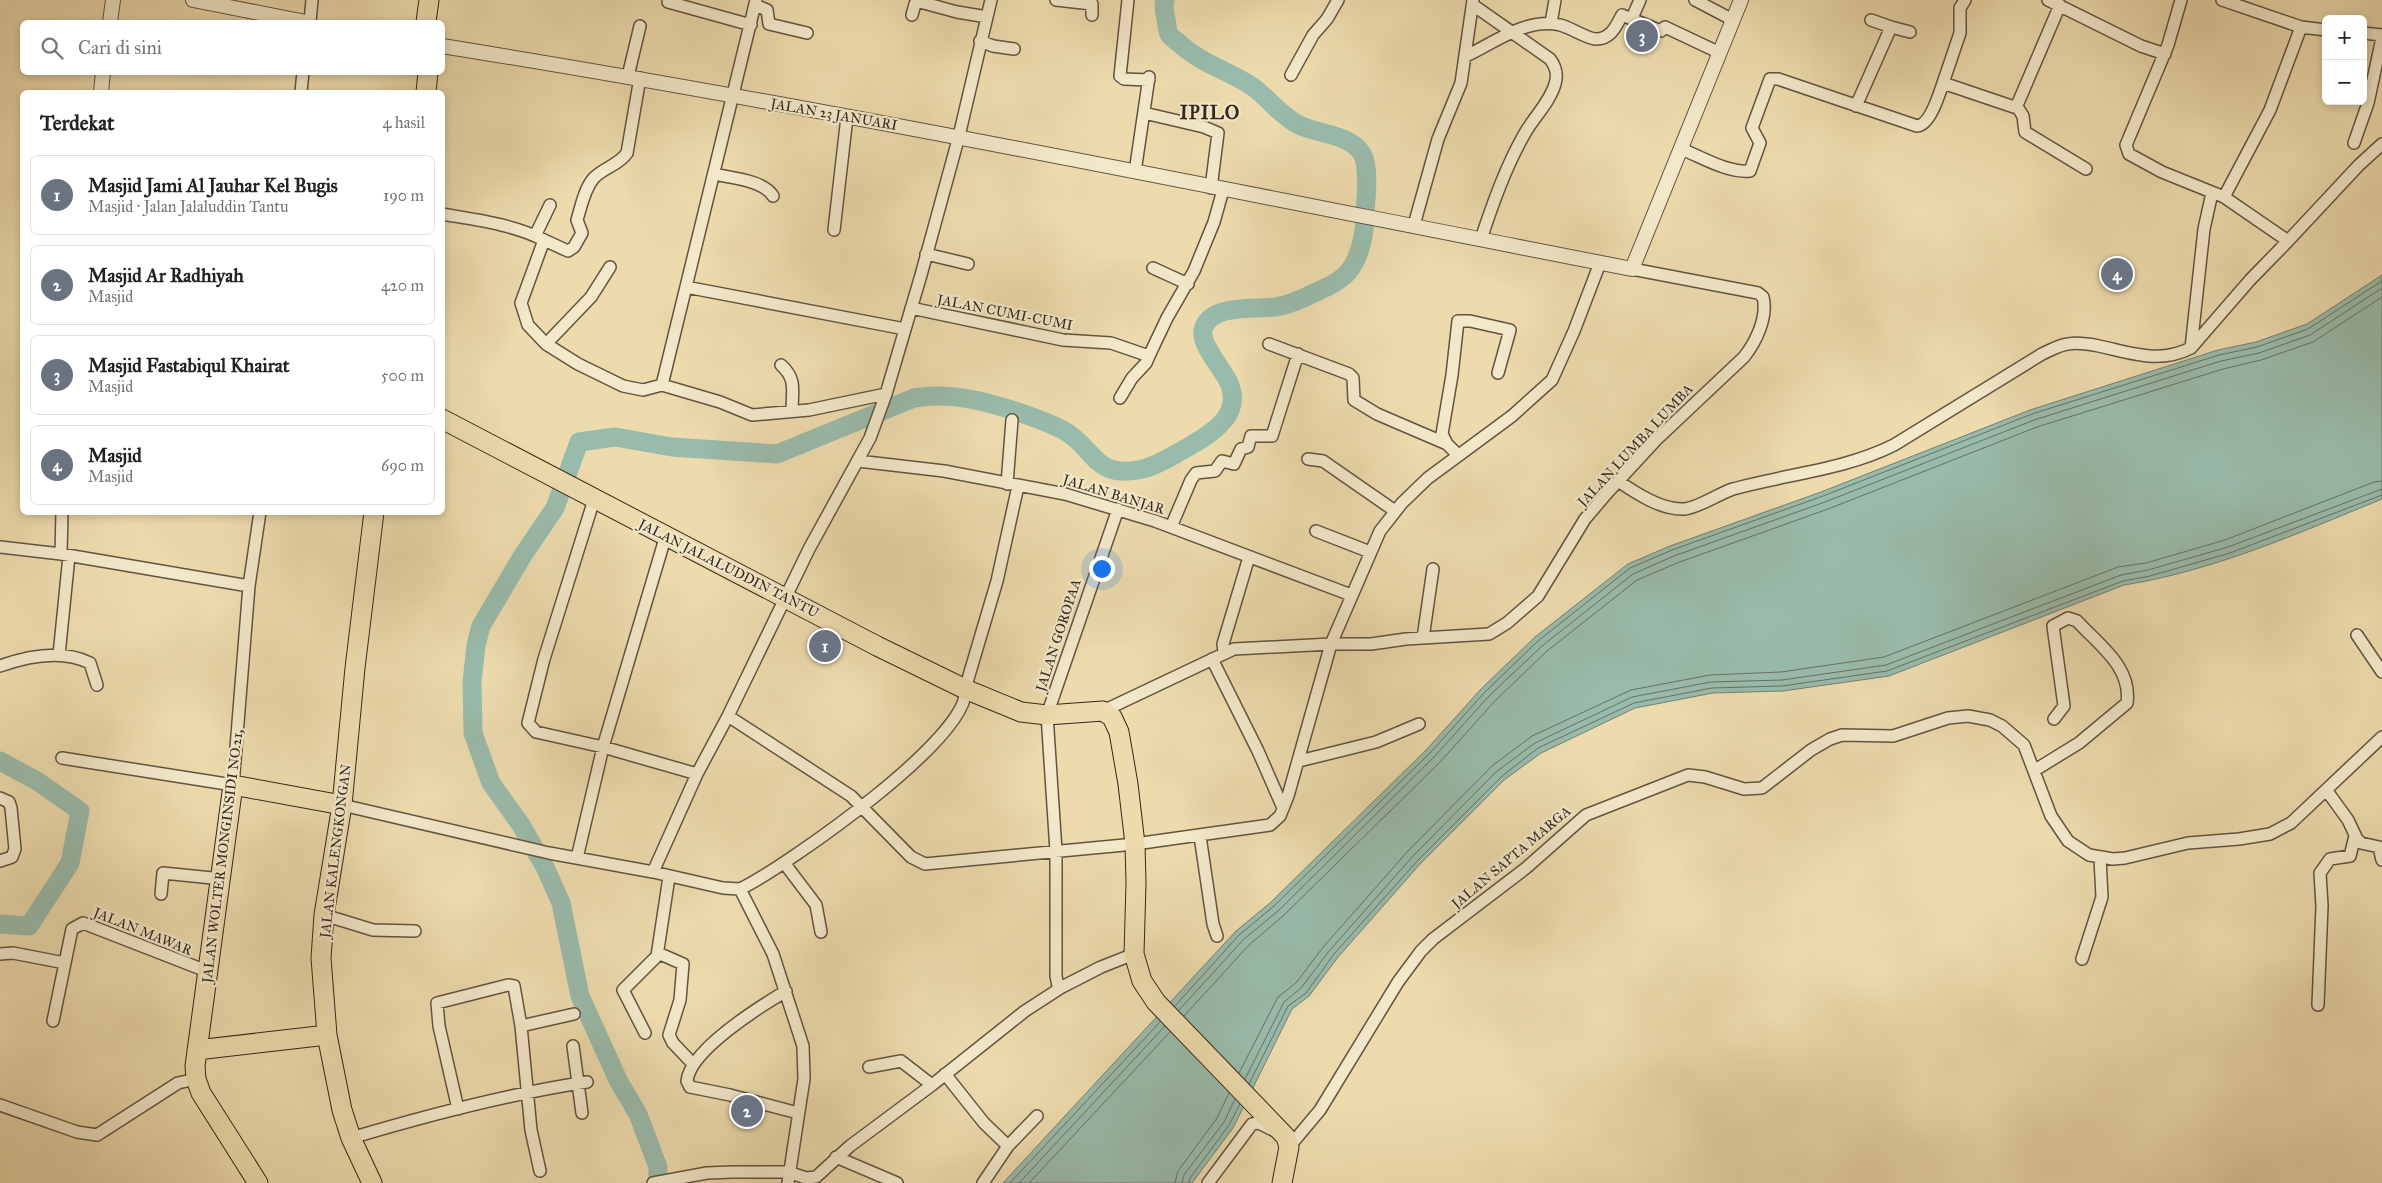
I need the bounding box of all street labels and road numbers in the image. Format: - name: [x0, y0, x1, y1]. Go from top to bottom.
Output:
- street label: JALAN 23 JANUARI: [767, 95, 899, 135]
- street label: JALAN CUMI-CUMI: [933, 291, 1074, 335]
- street label: JALAN LUMBA LUMBA: [1573, 380, 1698, 512]
- street label: JALAN BANJAR: [1059, 470, 1168, 519]
- street label: JALAN JALALUDDIN TANTU: [633, 515, 823, 623]
- street label: JALAN GOROPAA: [1032, 576, 1086, 696]
- street label: JALAN WOLTER MONGINSIDI NO.21,: [198, 728, 248, 986]
- street label: JALAN KALENGKONGAN: [316, 763, 356, 941]
- street label: JALAN SAPTA MARGA: [1447, 802, 1576, 914]
- street label: JALAN MAWAR: [89, 903, 196, 960]

